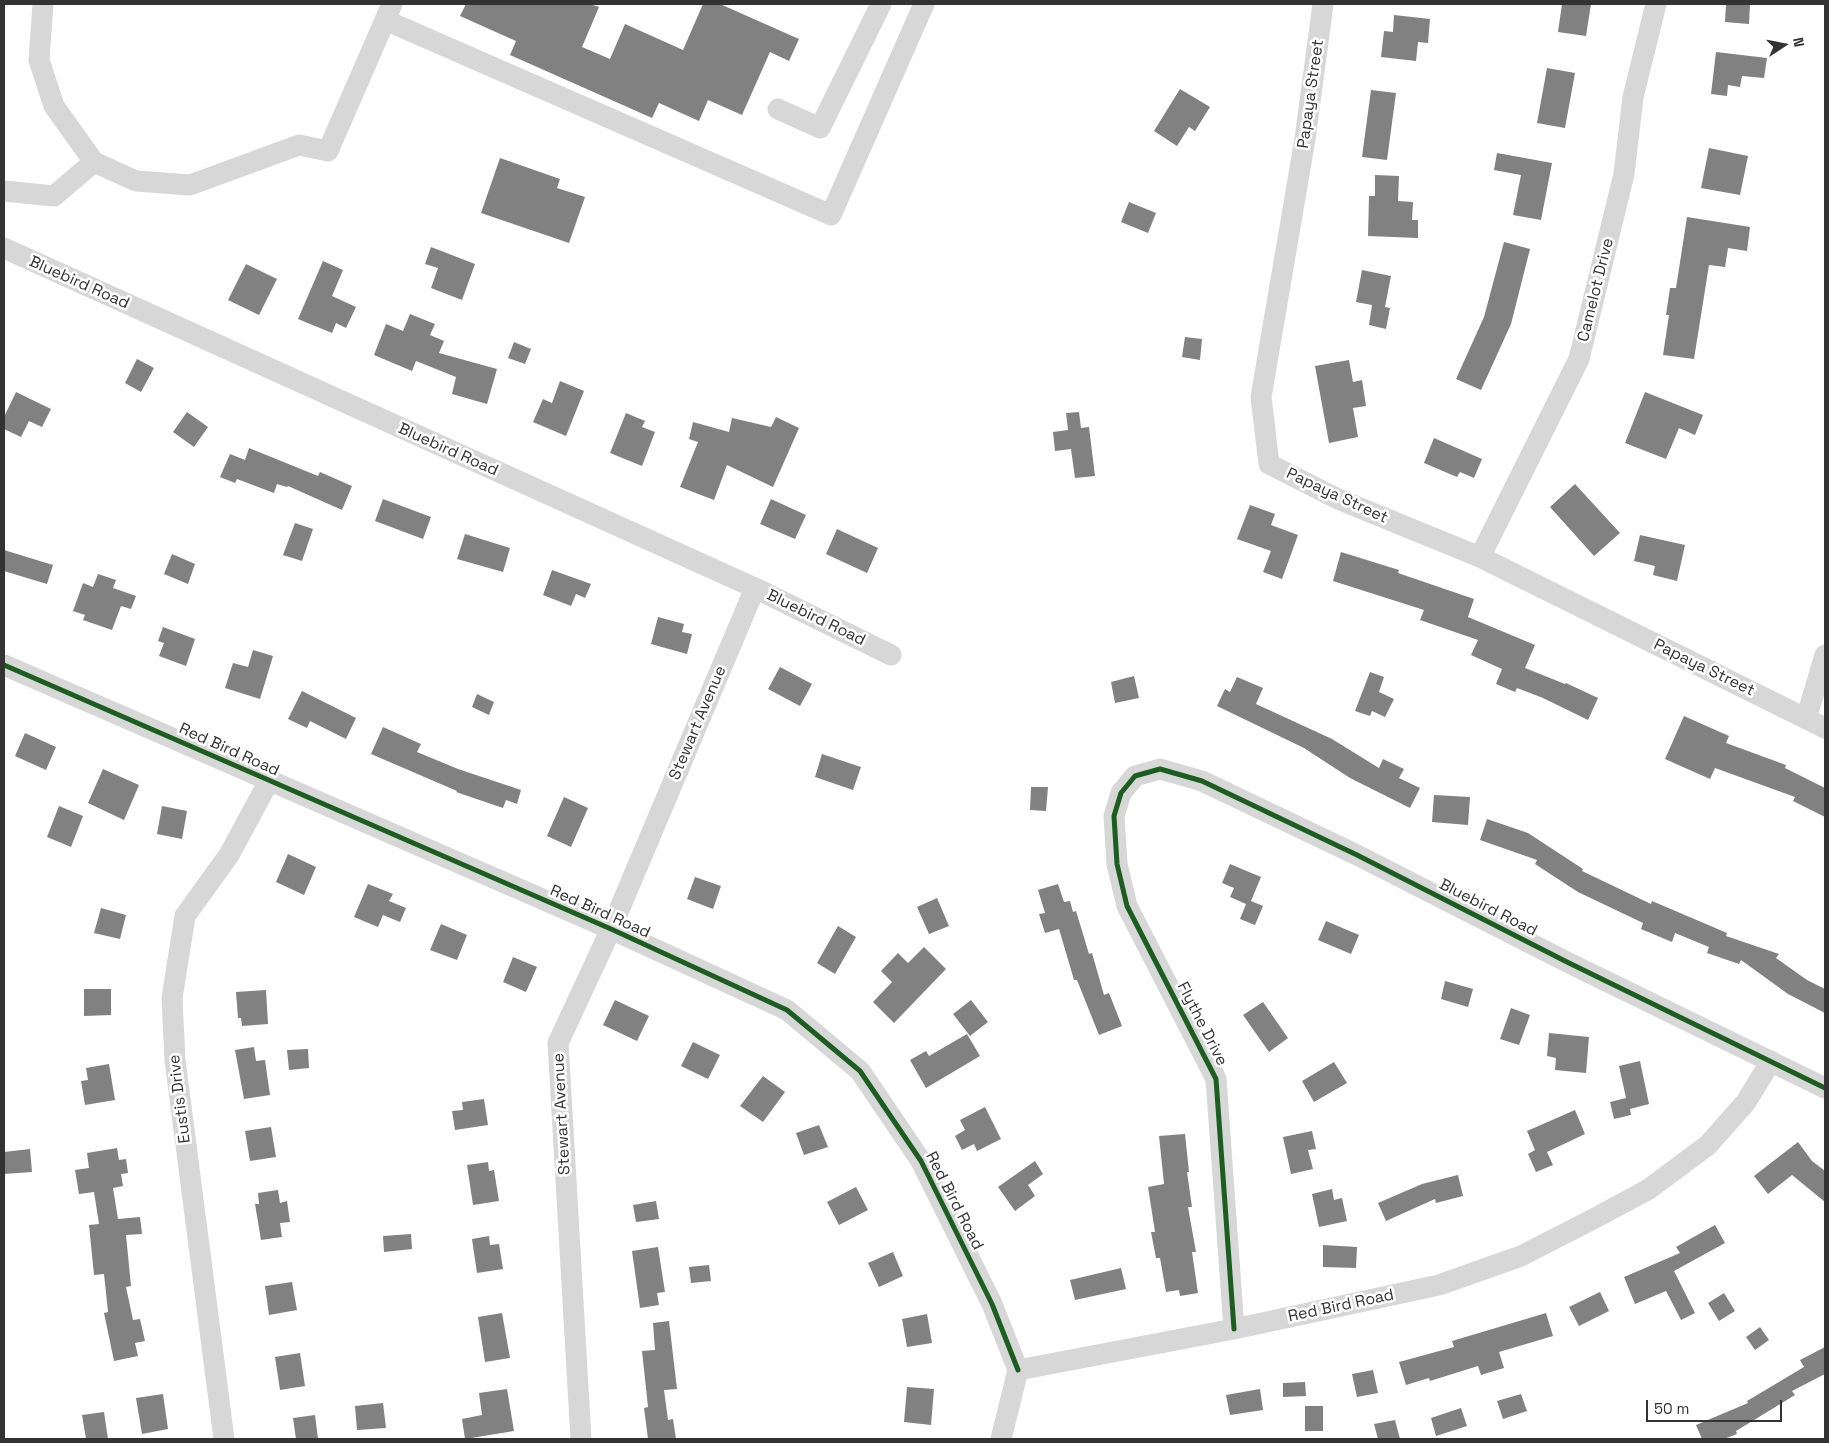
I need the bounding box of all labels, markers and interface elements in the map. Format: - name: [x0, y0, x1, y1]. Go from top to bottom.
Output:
- north arrow: [1759, 20, 1809, 70]
- text: N: [1789, 36, 1808, 48]
- street label: Papaya Street: [1294, 38, 1328, 150]
- street label: Camelot Drive: [1574, 236, 1618, 344]
- street label: Bluebird Road: [26, 252, 132, 314]
- street label: Bluebird Road: [395, 419, 501, 481]
- street label: Papaya Street: [1283, 464, 1391, 528]
- street label: Bluebird Road: [764, 586, 868, 650]
- street label: Papaya Street: [1650, 635, 1758, 701]
- street label: Stewart Avenue: [665, 663, 731, 783]
- street label: Red Bird Road: [176, 719, 282, 781]
- street label: Bluebird Road: [1436, 875, 1540, 941]
- street label: Red Bird Road: [547, 881, 653, 943]
- street label: Flythe Drive: [1173, 979, 1231, 1069]
- street label: Stewart Avenue: [549, 1053, 575, 1175]
- street label: Eustis Drive: [165, 1054, 195, 1144]
- street label: Red Bird Road: [921, 1149, 987, 1253]
- street label: Red Bird Road: [1286, 1285, 1396, 1327]
- scale bar: [1649, 1390, 1785, 1422]
- text: 50 m: [1654, 1399, 1689, 1418]

